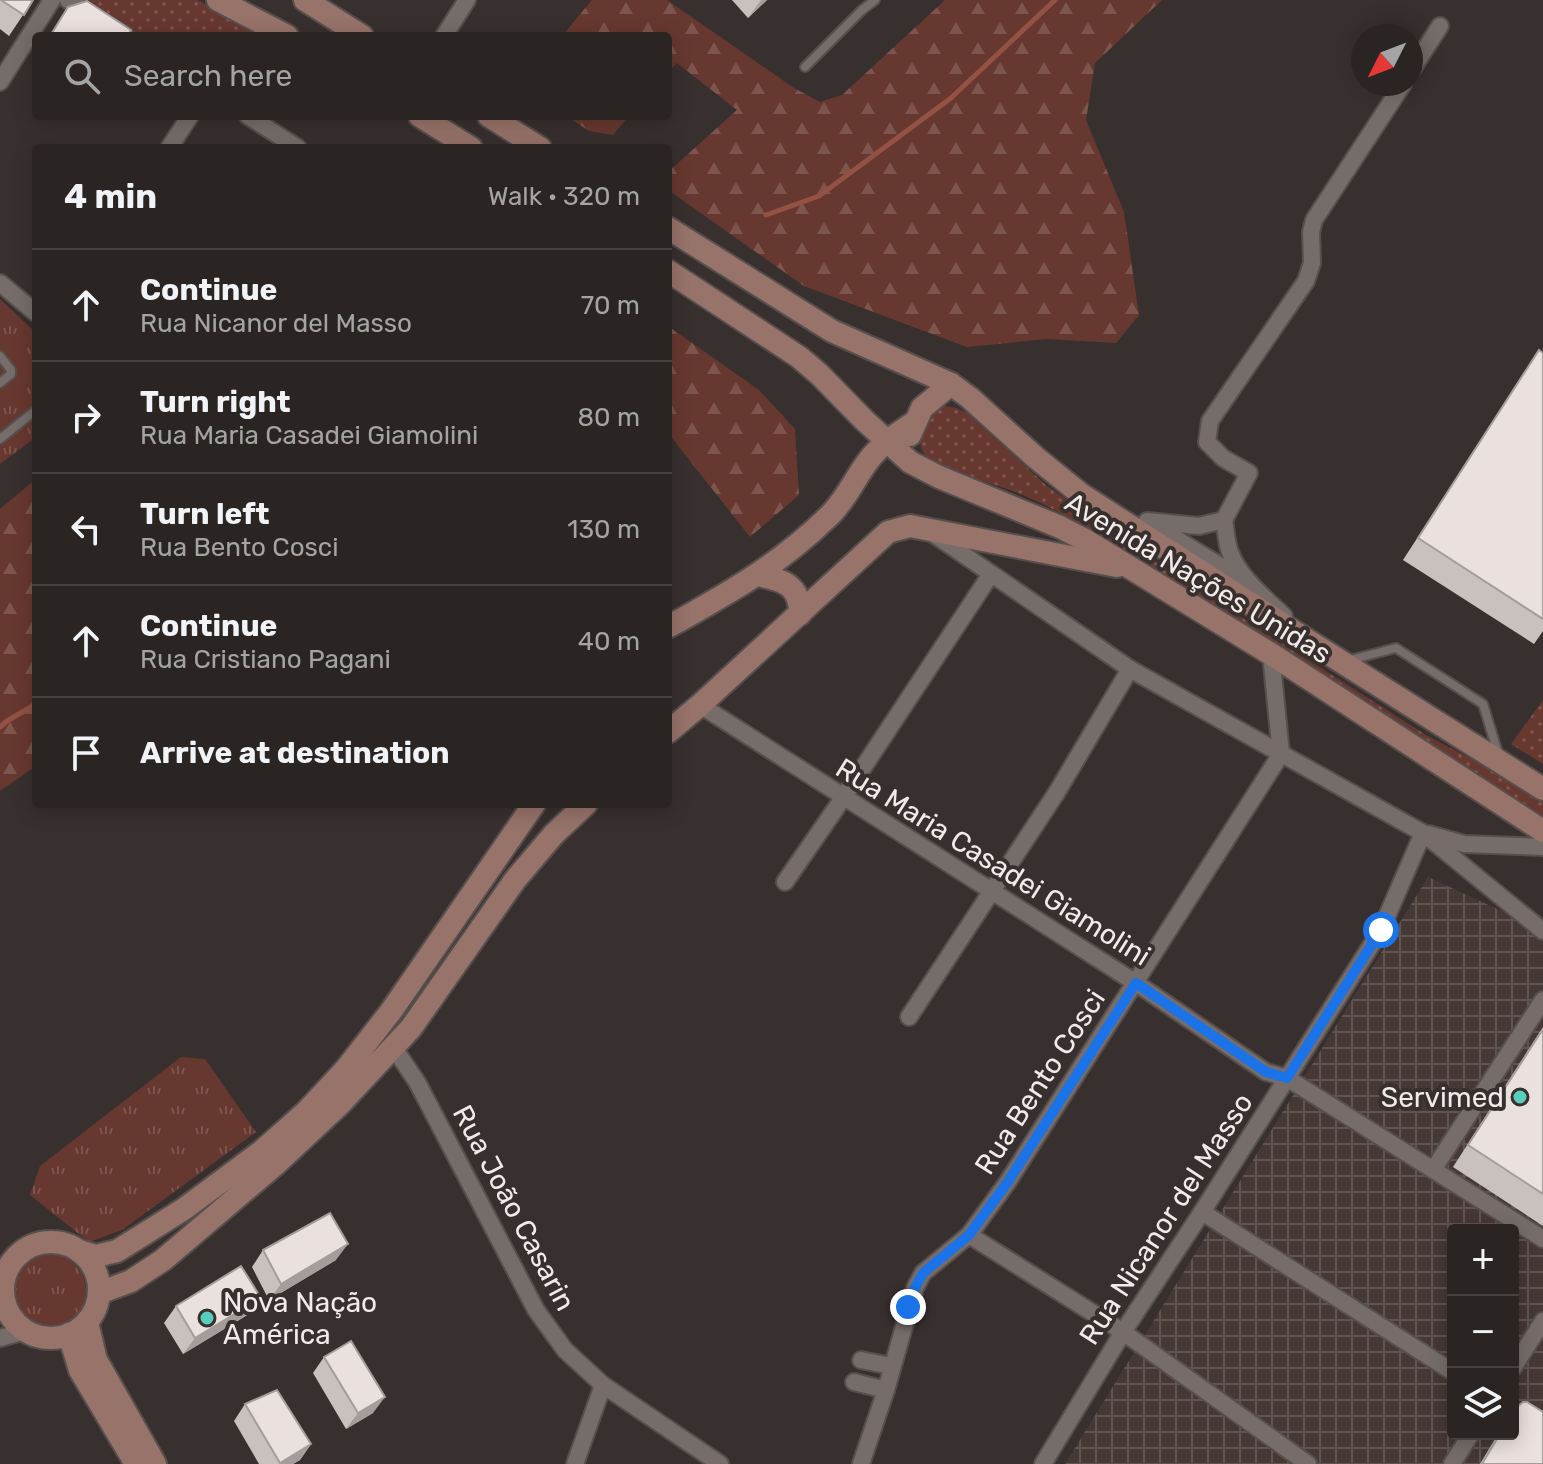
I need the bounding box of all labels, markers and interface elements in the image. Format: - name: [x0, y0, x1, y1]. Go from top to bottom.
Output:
- north arrow: [1351, 24, 1423, 96]
- search box: [32, 32, 672, 120]
- icon: search: [60, 54, 104, 98]
- text: Search here: [124, 58, 292, 94]
- text: 4 min: [64, 176, 157, 217]
- text: Walk · 320 m: [488, 181, 640, 212]
- text: Continue: [140, 272, 277, 308]
- icon: ahead: [64, 283, 108, 327]
- text: 70 m: [581, 290, 640, 321]
- text: Rua Nicanor del Masso: [140, 308, 412, 339]
- text: Turn right: [140, 384, 291, 420]
- icon: right: [64, 395, 108, 439]
- text: 80 m: [577, 402, 640, 433]
- text: Rua Maria Casadei Giamolini: [140, 420, 478, 451]
- street label: Avenida Nações Unidas: [1059, 485, 1337, 671]
- text: Turn left: [140, 496, 270, 532]
- icon: left: [64, 507, 108, 551]
- text: 130 m: [567, 514, 640, 545]
- text: Rua Bento Cosci: [140, 532, 339, 563]
- text: Continue: [140, 608, 277, 644]
- icon: ahead: [64, 619, 108, 663]
- text: 40 m: [578, 626, 640, 657]
- text: Rua Cristiano Pagani: [140, 644, 391, 675]
- icon: arrive: [64, 731, 108, 775]
- text: Arrive at destination: [140, 735, 450, 771]
- street label: Rua Maria Casadei Giamolini: [830, 751, 1156, 973]
- route start: [1363, 912, 1399, 948]
- street label: Rua Bento Cosci: [968, 983, 1112, 1181]
- place label: Servimed: [1381, 1081, 1504, 1114]
- street label: Rua Nicanor del Masso: [1072, 1087, 1260, 1351]
- marker: Servimed: [1511, 1088, 1529, 1106]
- street label: Rua João Casarin: [446, 1100, 582, 1316]
- map controls: [1447, 1224, 1519, 1440]
- button: +: [1447, 1224, 1519, 1296]
- place label: Nova Nação América: [223, 1286, 377, 1351]
- route end: [890, 1289, 926, 1325]
- button: −: [1447, 1296, 1519, 1368]
- marker: Nova Nação América: [198, 1309, 216, 1327]
- button: layers: [1447, 1368, 1519, 1440]

